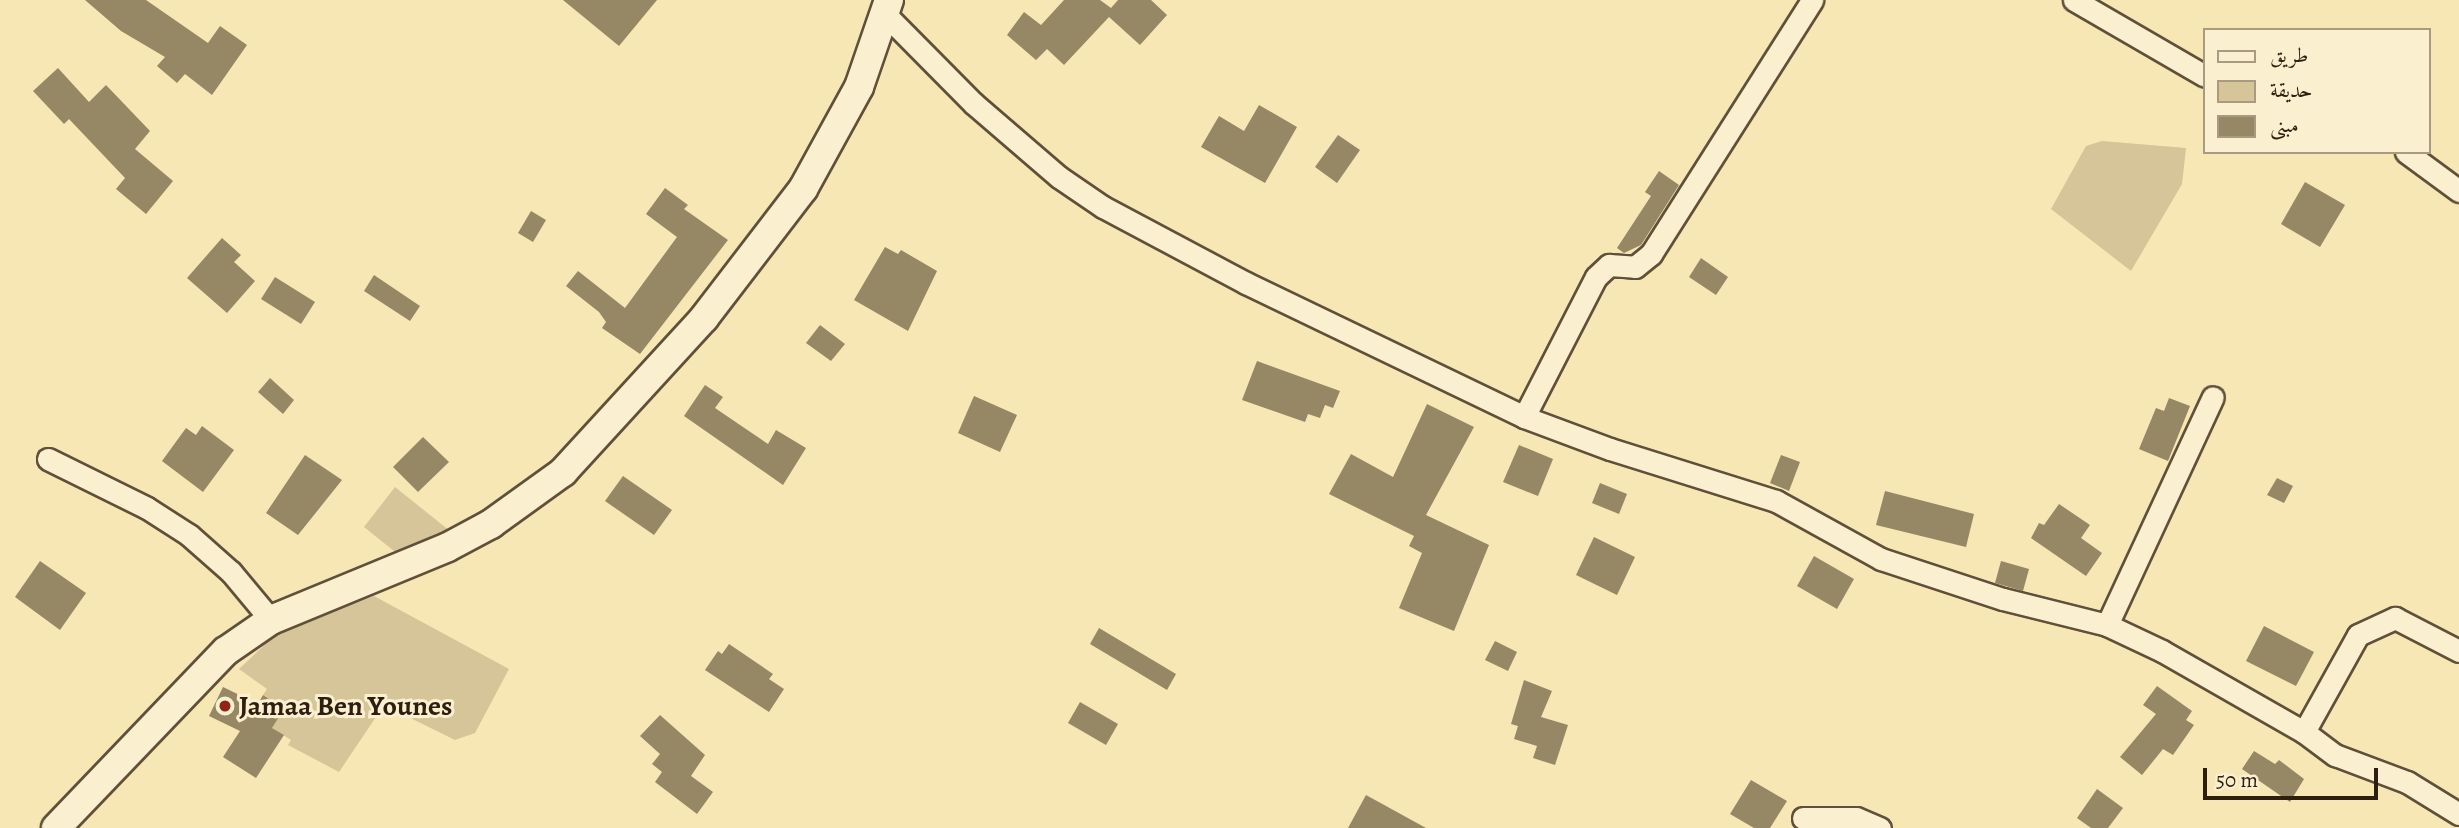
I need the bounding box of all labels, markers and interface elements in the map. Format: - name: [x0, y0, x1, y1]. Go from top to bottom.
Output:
- legend: [2204, 28, 2431, 154]
- text: طريق: [2270, 41, 2308, 69]
- text: حديقة: [2270, 76, 2313, 104]
- text: مبنى: [2270, 111, 2299, 139]
- place label: Jamaa Ben Younes: [239, 689, 452, 723]
- marker: Jamaa Ben Younes: [217, 698, 233, 714]
- scale bar: [2207, 754, 2382, 798]
- text: 50 m: [2216, 766, 2258, 794]

